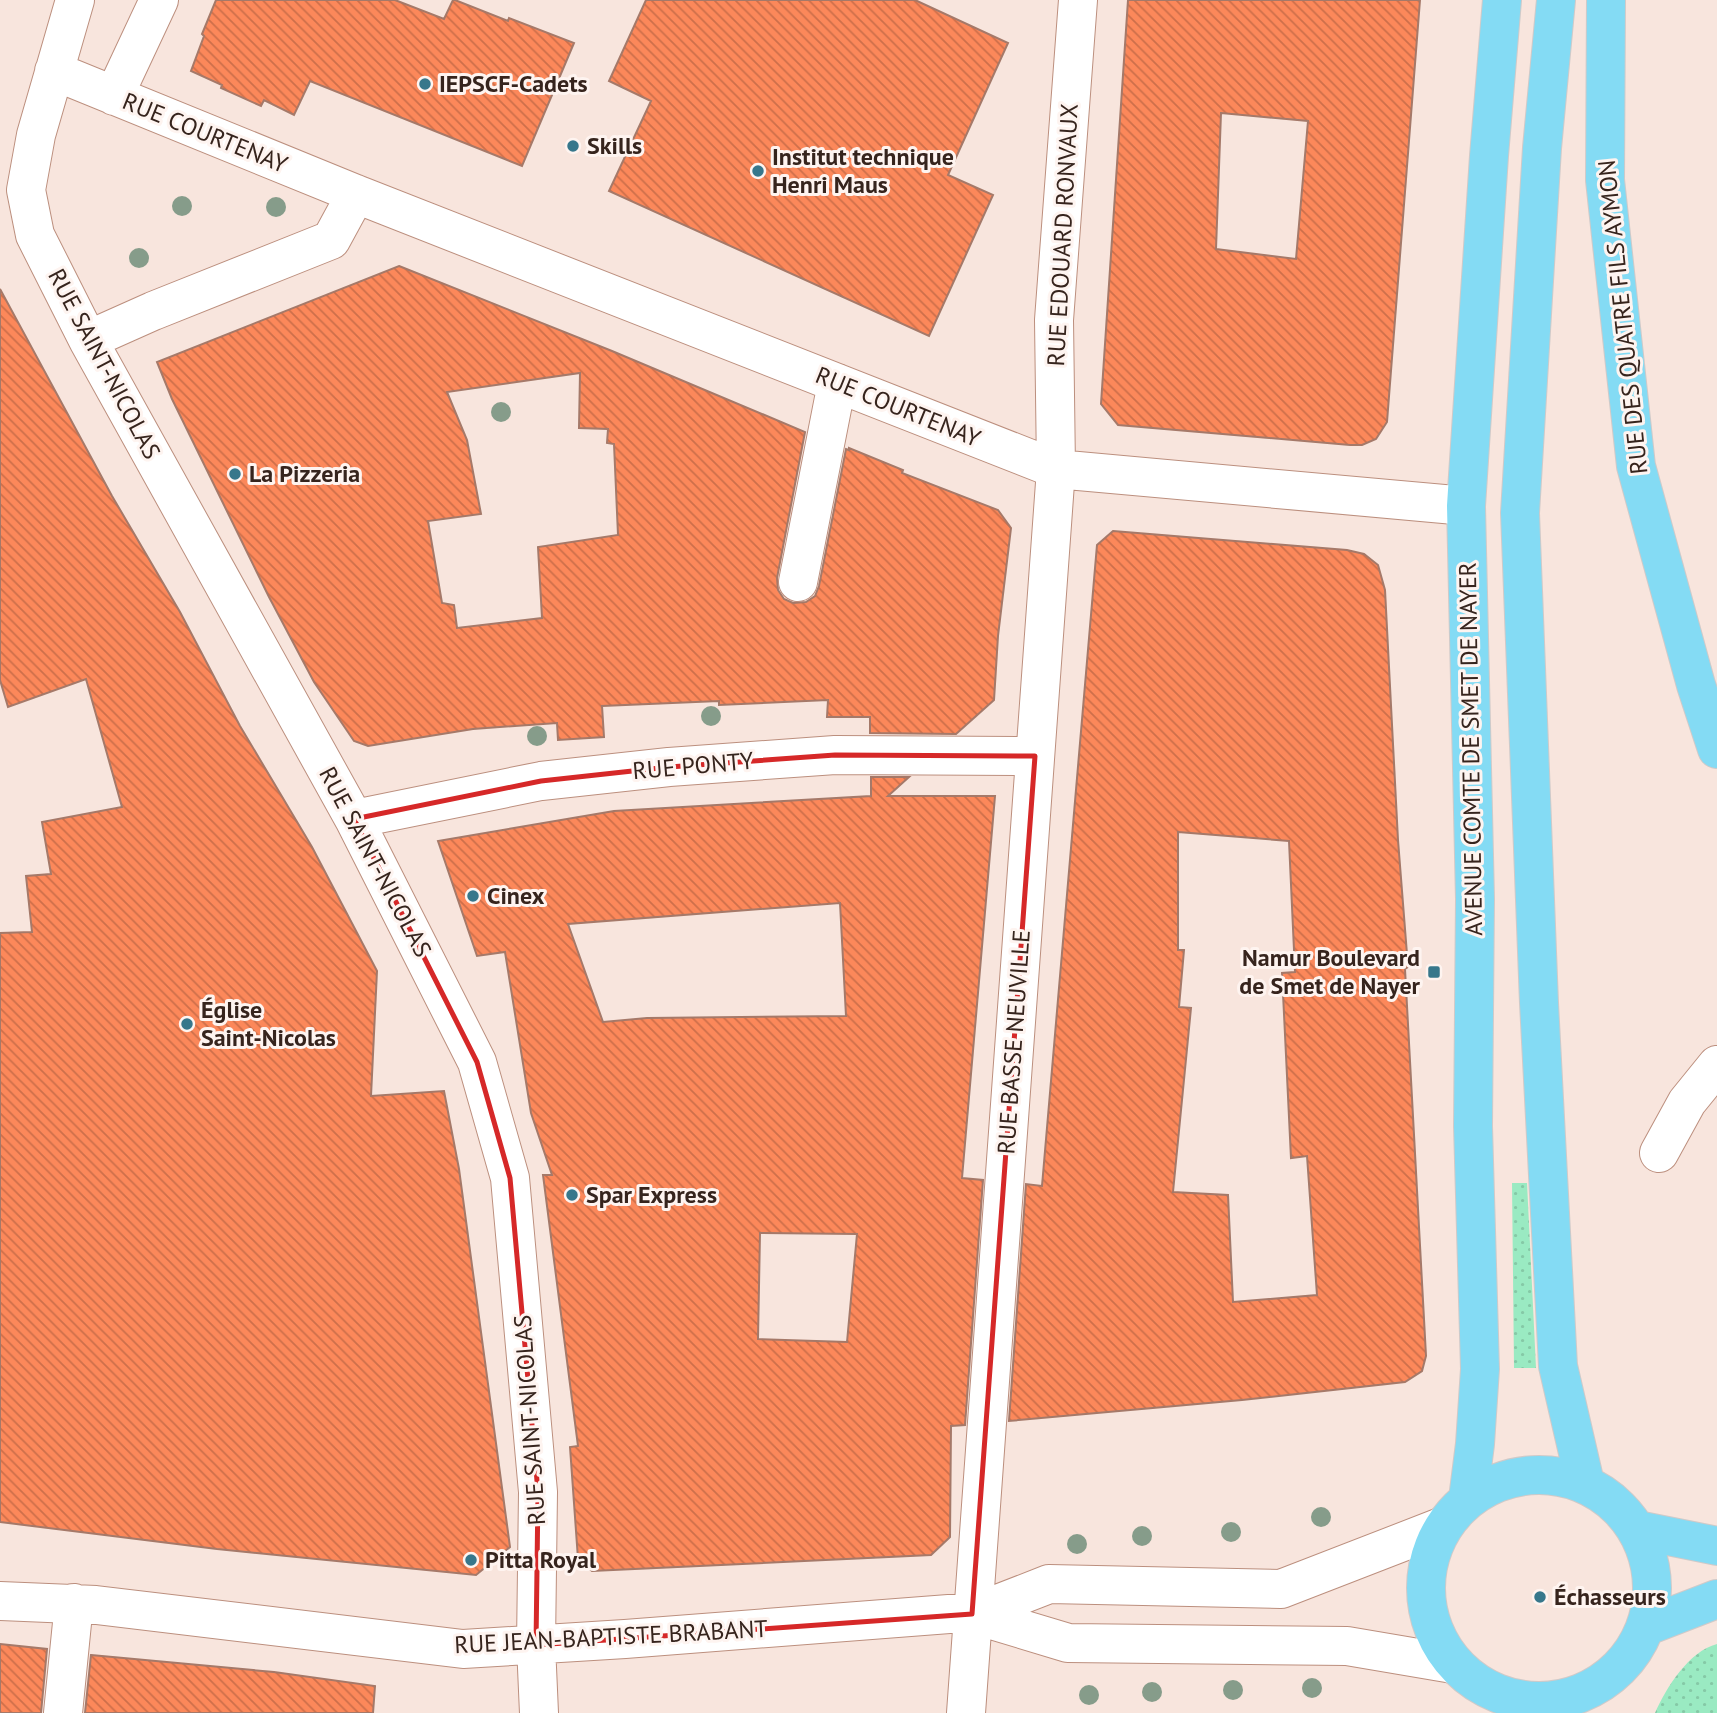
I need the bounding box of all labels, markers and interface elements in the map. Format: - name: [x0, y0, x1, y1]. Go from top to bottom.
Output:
- place label: IEPSCF-Cadets: [439, 68, 588, 99]
- marker: IEPSCF-Cadets: [417, 76, 433, 92]
- street label: RUE COURTENAY: [118, 85, 293, 180]
- street label: RUE EDOUARD RONVAUX: [1040, 103, 1085, 367]
- place label: Skills: [587, 130, 642, 161]
- marker: Skills: [565, 138, 581, 154]
- place label: Institut technique Henri Maus: [772, 141, 954, 200]
- street label: RUE DES QUATRE FILS AYMON: [1591, 158, 1654, 476]
- marker: Institut technique Henri Maus: [750, 163, 766, 179]
- street label: RUE SAINT-NICOLAS: [41, 263, 168, 464]
- street label: RUE COURTENAY: [811, 359, 986, 454]
- place label: La Pizzeria: [249, 458, 360, 489]
- marker: La Pizzeria: [227, 466, 243, 482]
- street label: AVENUE COMTE DE SMET DE NAYER: [1452, 562, 1489, 936]
- street label: RUE PONTY: [631, 745, 755, 786]
- street label: RUE SAINT-NICOLAS: [312, 761, 439, 962]
- place label: Cinex: [487, 880, 545, 911]
- marker: Cinex: [465, 888, 481, 904]
- street label: RUE BASSE NEUVILLE: [990, 929, 1037, 1155]
- place label: Namur Boulevard de Smet de Nayer: [1239, 942, 1421, 1001]
- marker: Namur Boulevard de Smet de Nayer: [1426, 964, 1442, 980]
- place label: Église Saint-Nicolas: [201, 994, 336, 1053]
- marker: Église Saint-Nicolas: [179, 1016, 195, 1032]
- place label: Spar Express: [586, 1179, 717, 1210]
- marker: Spar Express: [564, 1187, 580, 1203]
- street label: RUE SAINT-NICOLAS: [507, 1314, 552, 1526]
- place label: Pitta Royal: [485, 1544, 597, 1575]
- marker: Pitta Royal: [463, 1552, 479, 1568]
- place label: Échasseurs: [1554, 1581, 1666, 1612]
- marker: Échasseurs: [1532, 1589, 1548, 1605]
- street label: RUE JEAN-BAPTISTE BRABANT: [453, 1613, 768, 1660]

